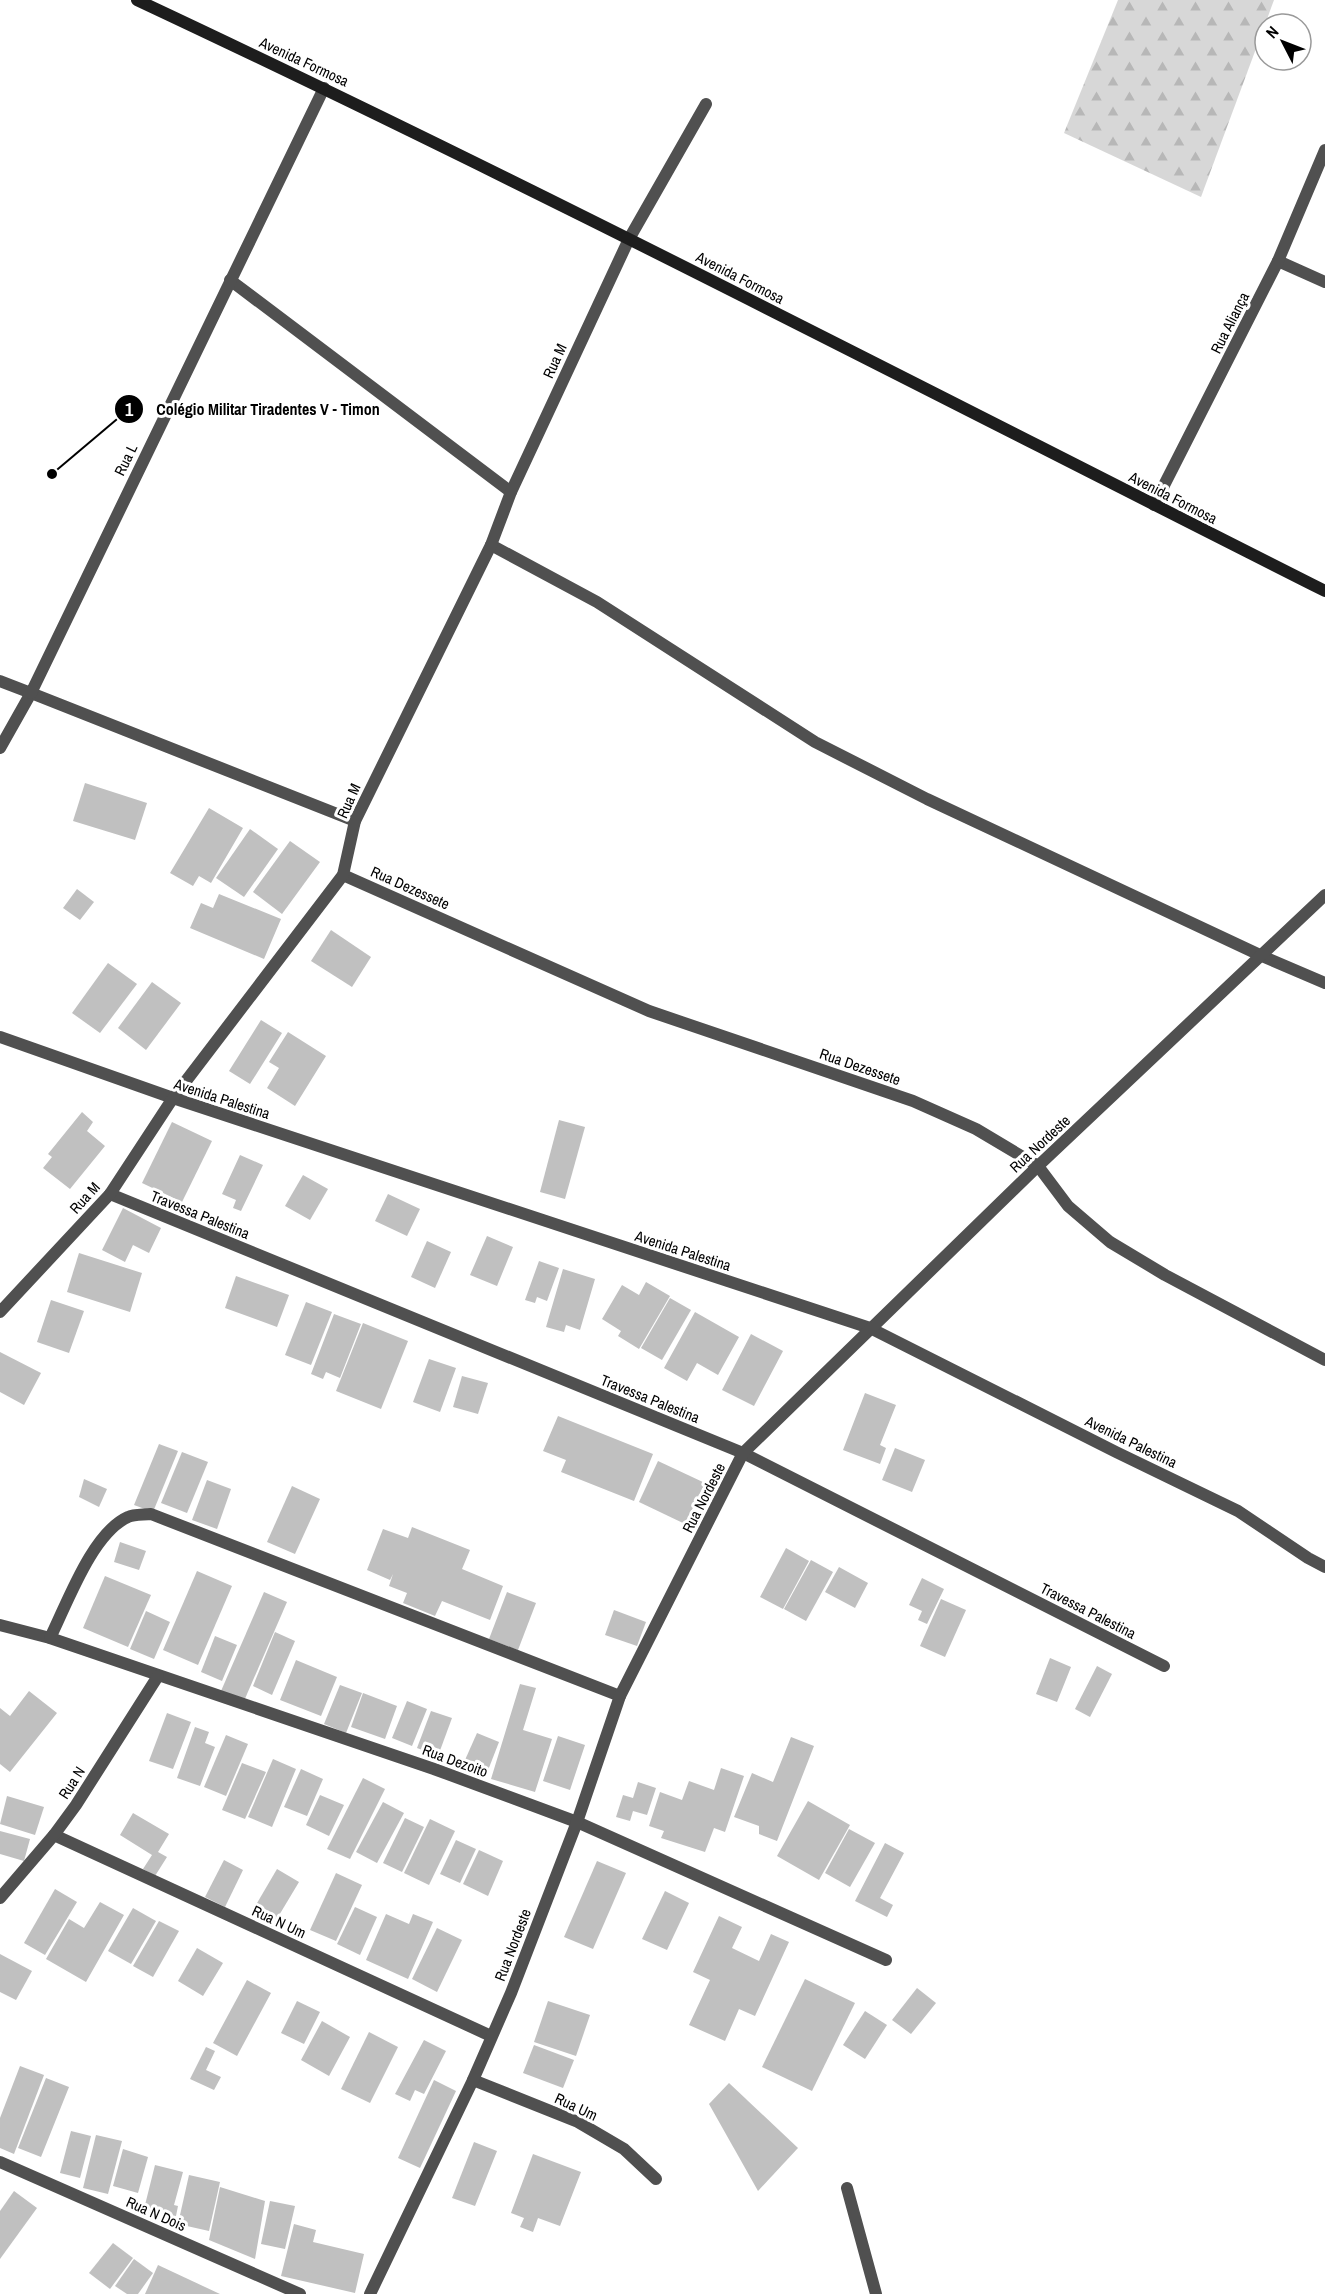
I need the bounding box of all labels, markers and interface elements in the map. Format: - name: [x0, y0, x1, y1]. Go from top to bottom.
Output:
- north arrow: [1253, 12, 1313, 72]
- text: N: [1261, 21, 1283, 43]
- street label: Avenida Formosa: [255, 31, 352, 91]
- street label: Avenida Formosa: [692, 246, 788, 309]
- street label: Rua Aliança: [1205, 288, 1254, 357]
- street label: Rua M: [537, 340, 572, 382]
- callout: Colégio Militar Tiradentes V - Timon: [114, 392, 391, 426]
- text: 1: [125, 397, 134, 422]
- text: Colégio Militar Tiradentes V - Timon: [156, 398, 380, 420]
- street label: Rua L: [109, 440, 142, 479]
- street label: Avenida Formosa: [1125, 466, 1221, 529]
- street label: Rua M: [332, 780, 366, 822]
- street label: Rua Dezessete: [368, 861, 453, 914]
- street label: Rua Dezessete: [817, 1043, 903, 1090]
- street label: Avenida Palestina: [171, 1073, 273, 1124]
- street label: Rua Nordeste: [1005, 1110, 1075, 1177]
- street label: Rua M: [65, 1177, 105, 1218]
- street label: Travessa Palestina: [148, 1185, 253, 1244]
- street label: Avenida Palestina: [632, 1225, 734, 1276]
- street label: Travessa Palestina: [598, 1369, 703, 1428]
- street label: Avenida Palestina: [1081, 1410, 1181, 1473]
- street label: Rua Nordeste: [677, 1459, 730, 1536]
- street label: Travessa Palestina: [1037, 1577, 1140, 1644]
- street label: Rua Dezoito: [419, 1739, 491, 1782]
- street label: Rua N: [53, 1762, 90, 1803]
- street label: Rua N Um: [249, 1900, 310, 1943]
- street label: Rua Nordeste: [489, 1905, 536, 1984]
- street label: Rua Um: [551, 2087, 601, 2126]
- street label: Rua N Dois: [123, 2191, 190, 2236]

